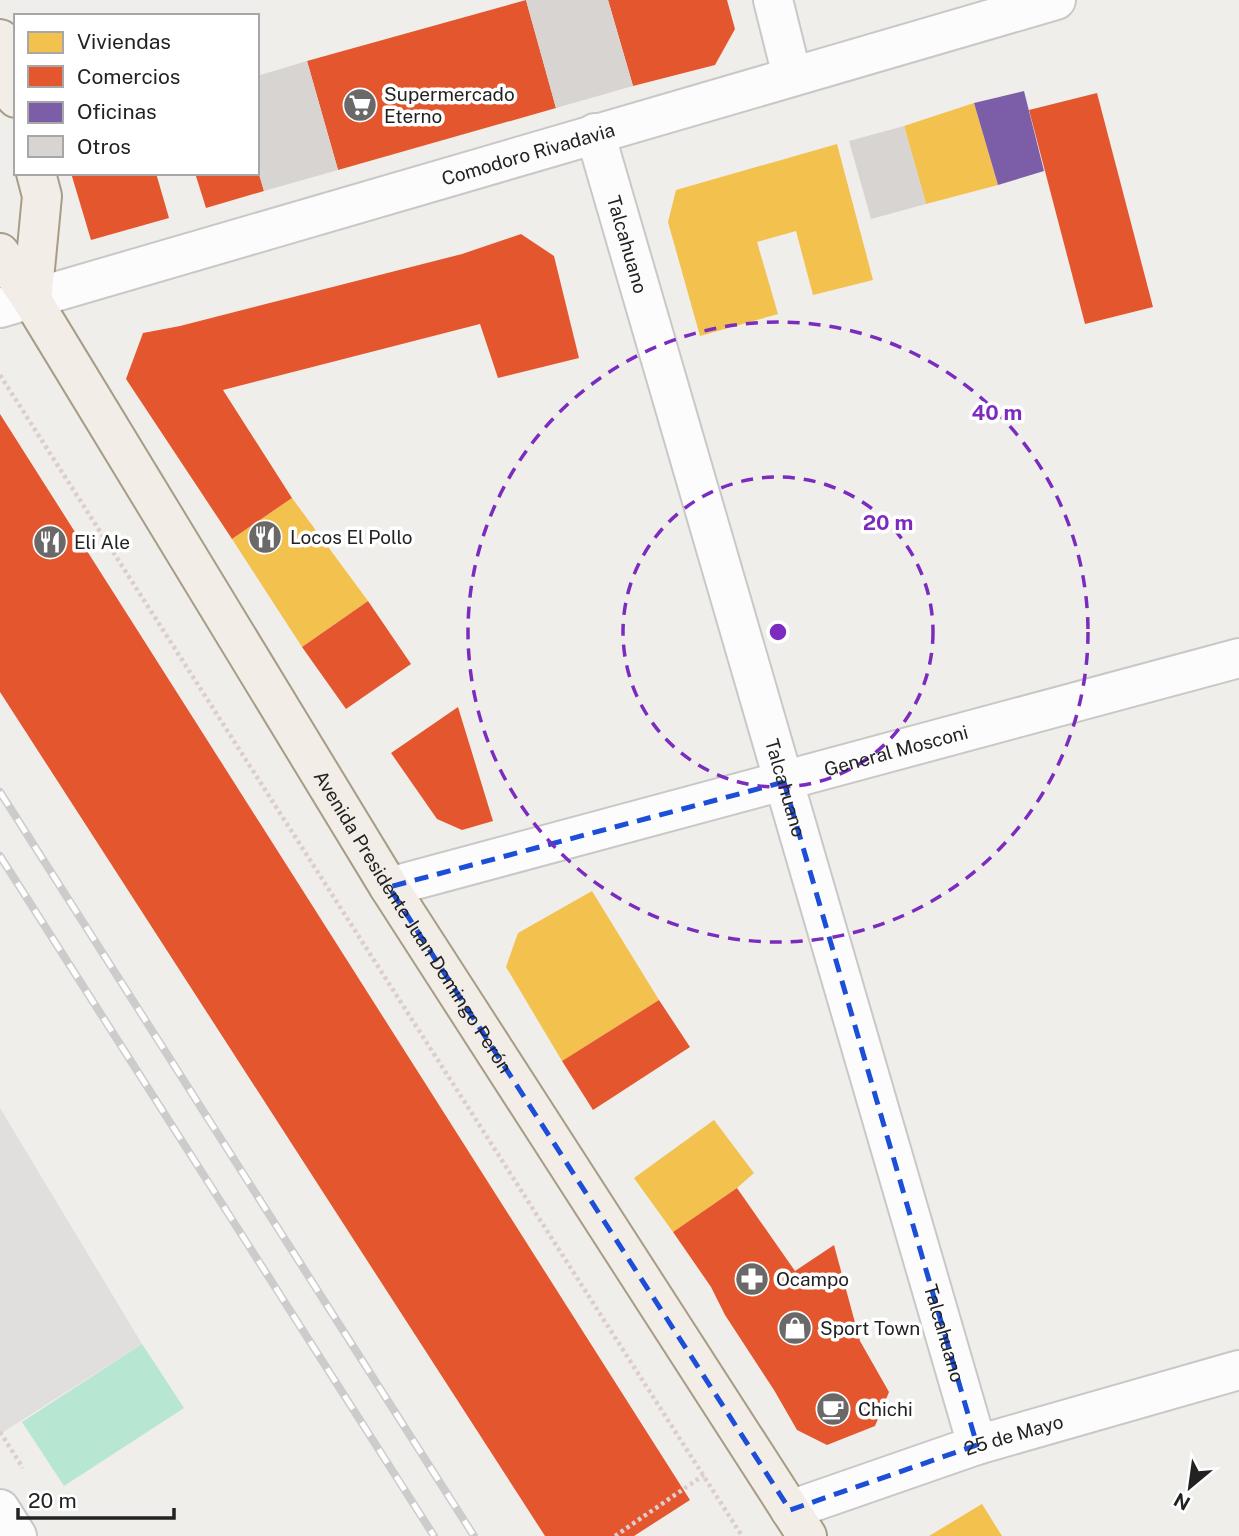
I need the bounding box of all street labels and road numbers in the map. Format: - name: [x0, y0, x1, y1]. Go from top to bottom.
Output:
- street label: Comodoro Rivadavia: [439, 118, 617, 190]
- street label: Talcahuano: [603, 193, 652, 296]
- street label: General Mosconi: [822, 721, 970, 780]
- street label: Talcahuano: [761, 736, 810, 839]
- street label: Avenida Presidente Juan Domingo Perón: [310, 766, 517, 1077]
- street label: Talcahuano: [920, 1282, 969, 1385]
- street label: 25 de Mayo: [961, 1410, 1066, 1460]

